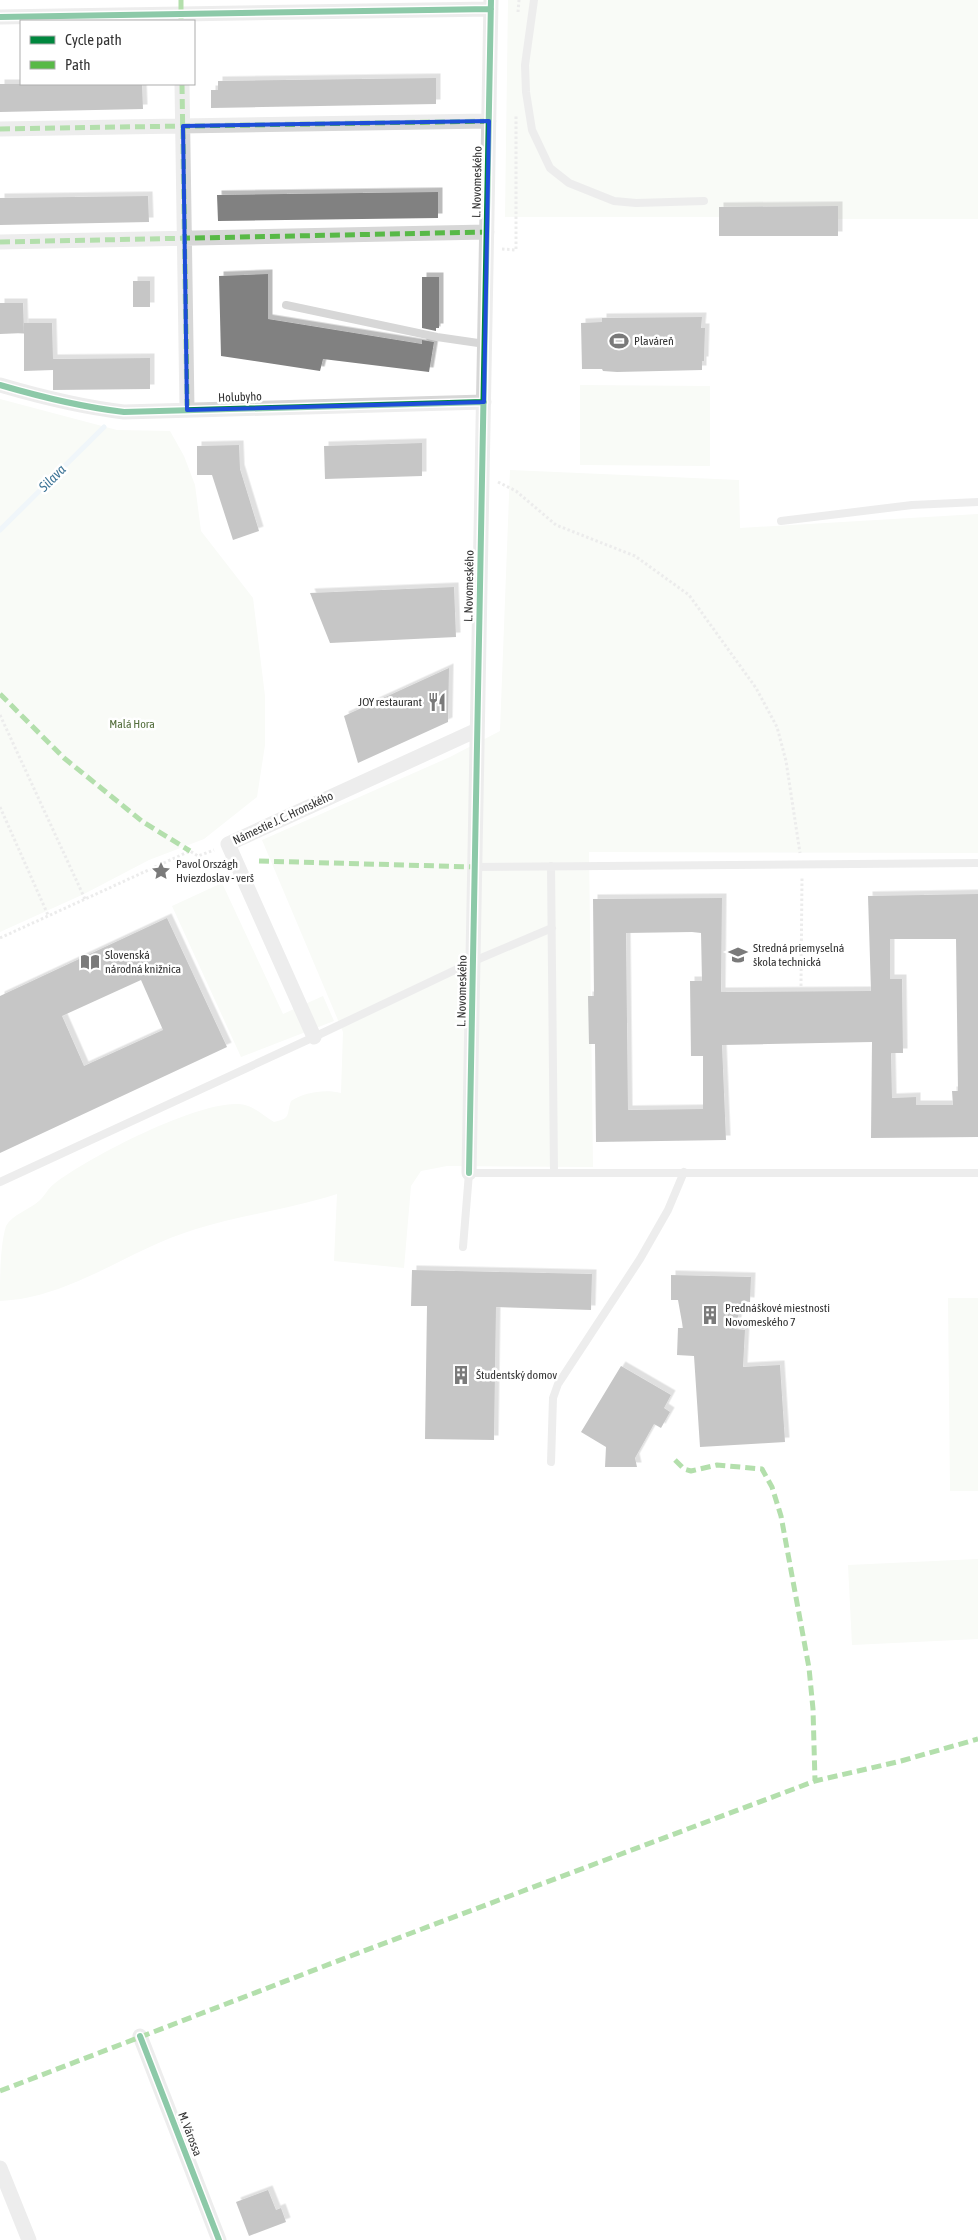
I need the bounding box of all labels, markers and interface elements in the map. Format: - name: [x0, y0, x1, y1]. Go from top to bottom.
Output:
- legend: [20, 20, 195, 85]
- text: Cycle path: [65, 31, 122, 48]
- text: Path: [65, 56, 91, 73]
- street label: L. Novomeského: [469, 146, 485, 218]
- sports icon: Plaváreň: [608, 330, 630, 352]
- place label: Plaváreň: [634, 334, 674, 348]
- street label: Holubyho: [218, 389, 262, 405]
- water label: Silava: [35, 461, 69, 495]
- street label: L. Novomeského: [461, 550, 477, 622]
- restaurant icon: JOY restaurant: [426, 691, 448, 713]
- place label: JOY restaurant: [358, 695, 423, 709]
- park label: Malá Hora: [109, 717, 155, 731]
- street label: Námestie J. C. Hronského: [231, 788, 336, 847]
- place label: Pavol Országh Hviezdoslav - verš: [176, 857, 254, 885]
- place icon: Pavol Országh Hviezdoslav - verš: [150, 860, 172, 882]
- place label: Stredná priemyselná škola technická: [753, 941, 844, 969]
- school or university icon: Stredná priemyselná škola technická: [727, 944, 749, 966]
- place label: Slovenská národná knižnica: [105, 948, 181, 976]
- library icon: Slovenská národná knižnica: [79, 951, 101, 973]
- street label: L. Novomeského: [454, 955, 470, 1027]
- place label: Prednáškové miestnosti Novomeského 7: [725, 1301, 830, 1329]
- building icon: Prednáškové miestnosti Novomeského 7: [699, 1304, 721, 1326]
- building icon: Študentský domov: [450, 1364, 472, 1386]
- place label: Študentský domov: [476, 1368, 557, 1382]
- street label: M. Várossa: [175, 2110, 205, 2158]

